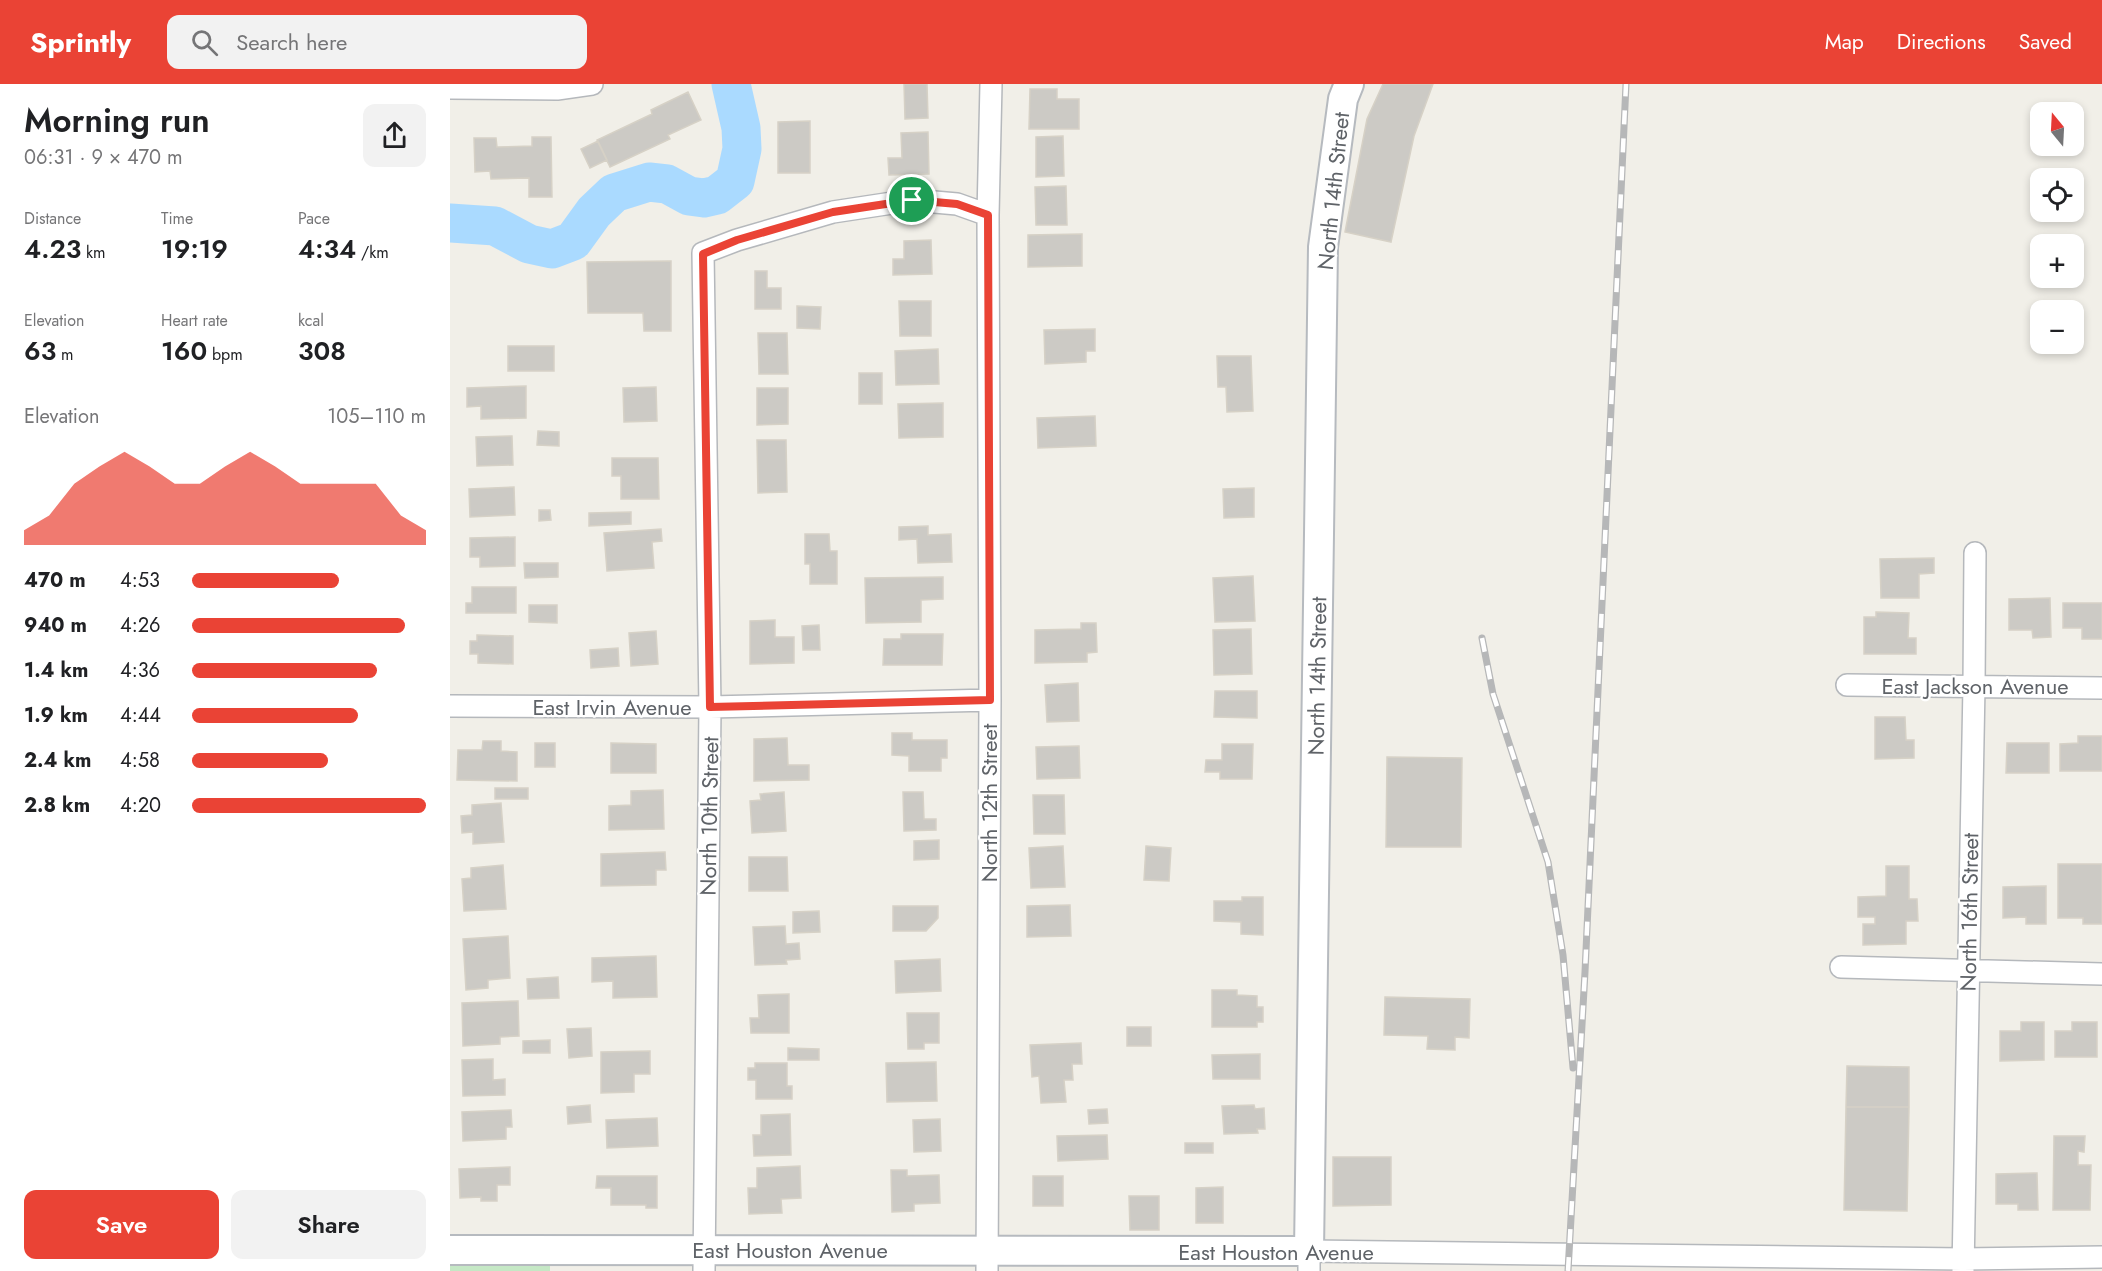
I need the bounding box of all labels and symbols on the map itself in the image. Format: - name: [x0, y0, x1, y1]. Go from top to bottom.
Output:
- north arrow: [2030, 102, 2084, 156]
- street label: North 14th Street: [1309, 110, 1357, 272]
- pin: [886, 174, 937, 225]
- street label: North 14th Street: [1300, 596, 1334, 756]
- street label: East Jackson Avenue: [1881, 670, 2069, 702]
- street label: East Irvin Avenue: [532, 691, 692, 723]
- street label: North 12th Street: [973, 723, 1005, 882]
- street label: North 10th Street: [692, 735, 726, 896]
- street label: North 16th Street: [1952, 832, 1986, 992]
- street label: East Houston Avenue: [692, 1234, 888, 1266]
- street label: East Houston Avenue: [1178, 1236, 1374, 1268]

